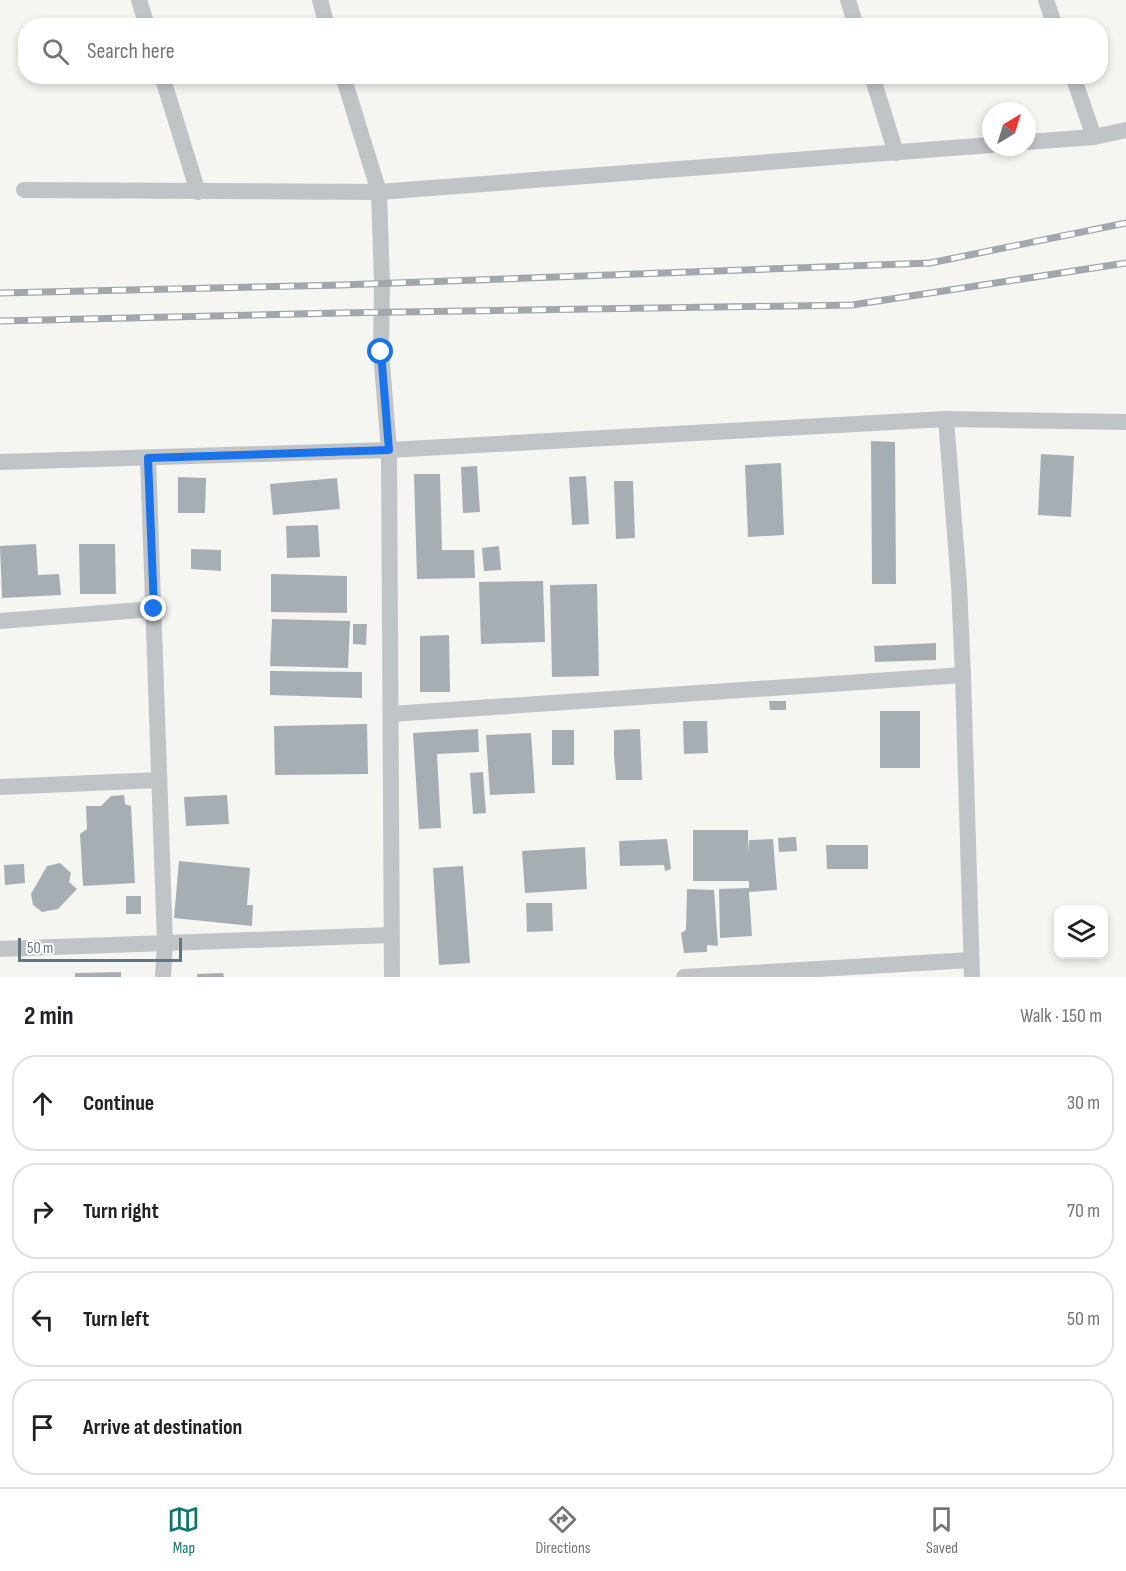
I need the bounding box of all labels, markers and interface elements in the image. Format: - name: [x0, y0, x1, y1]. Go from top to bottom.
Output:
- search box: [18, 18, 1108, 84]
- icon: search: [39, 35, 72, 68]
- text: Search here: [87, 38, 174, 65]
- north arrow: [982, 102, 1036, 156]
- route start: [367, 338, 393, 364]
- route end: [140, 595, 166, 621]
- map controls: [1054, 905, 1108, 959]
- button: layers: [1054, 905, 1108, 959]
- scale bar: [18, 935, 182, 962]
- text: 50 m: [27, 939, 53, 958]
- text: 2 min: [24, 1001, 74, 1032]
- text: Walk · 150 m: [1020, 1004, 1102, 1028]
- icon: ahead: [26, 1087, 59, 1120]
- text: Continue: [83, 1090, 154, 1117]
- text: 30 m: [1067, 1091, 1100, 1115]
- icon: right: [26, 1195, 59, 1228]
- text: Turn right: [83, 1198, 159, 1225]
- text: 70 m: [1067, 1199, 1100, 1223]
- icon: left: [26, 1303, 59, 1336]
- text: Turn left: [83, 1306, 149, 1333]
- text: 50 m: [1067, 1307, 1100, 1331]
- icon: arrive: [26, 1411, 59, 1444]
- text: Arrive at destination: [83, 1414, 242, 1441]
- tab: Map: [167, 1503, 200, 1558]
- tab: Directions: [535, 1503, 590, 1558]
- tab: Saved: [925, 1503, 958, 1558]

